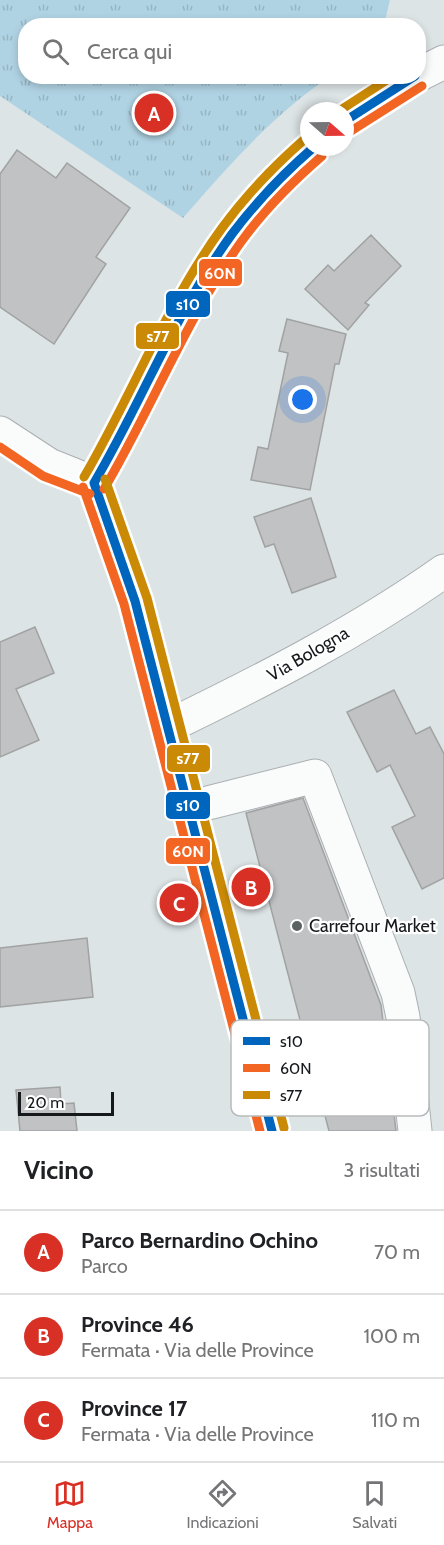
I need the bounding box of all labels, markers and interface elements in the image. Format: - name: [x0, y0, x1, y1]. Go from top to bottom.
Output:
- search box: [18, 18, 426, 84]
- icon: search: [39, 35, 72, 68]
- text: Cerca qui: [87, 38, 172, 65]
- pin: A: [134, 90, 174, 136]
- north arrow: [300, 102, 354, 156]
- line badge: 60N: [198, 258, 243, 287]
- text: 60N: [204, 264, 236, 283]
- line badge: s10: [165, 290, 211, 318]
- text: s10: [176, 295, 200, 314]
- line badge: s77: [135, 322, 180, 350]
- text: s77: [147, 327, 170, 346]
- your location: [288, 385, 317, 414]
- street label: Via Bologna: [263, 622, 353, 686]
- line badge: s77: [166, 744, 211, 773]
- text: s77: [177, 749, 200, 768]
- line badge: s10: [165, 791, 211, 820]
- text: s10: [176, 796, 200, 815]
- line badge: 60N: [165, 837, 211, 865]
- text: 60N: [172, 842, 204, 861]
- pin: B: [232, 864, 270, 910]
- pin: C: [160, 880, 198, 926]
- place label: Carrefour Market: [309, 915, 436, 937]
- marker: Carrefour Market: [290, 919, 304, 933]
- legend: [231, 1020, 429, 1116]
- text: s10: [280, 1032, 303, 1051]
- text: 60N: [280, 1059, 312, 1078]
- text: s77: [280, 1086, 302, 1105]
- scale bar: [18, 1089, 114, 1116]
- text: 20 m: [27, 1093, 64, 1112]
- text: Vicino: [24, 1154, 93, 1186]
- text: 3 risultati: [344, 1158, 420, 1182]
- text: Parco Bernardino Ochino: [81, 1227, 318, 1254]
- text: A: [37, 1240, 50, 1264]
- text: 70 m: [374, 1240, 420, 1264]
- text: Parco: [81, 1254, 128, 1278]
- text: Province 46: [81, 1311, 194, 1338]
- text: B: [37, 1324, 50, 1348]
- text: 100 m: [364, 1324, 420, 1348]
- text: Fermata · Via delle Province: [81, 1338, 314, 1362]
- text: Province 17: [81, 1395, 187, 1422]
- text: C: [37, 1408, 50, 1432]
- text: 110 m: [371, 1408, 420, 1432]
- text: Fermata · Via delle Province: [81, 1422, 314, 1446]
- tab: Mappa: [47, 1477, 93, 1532]
- tab: Indicazioni: [187, 1477, 259, 1532]
- tab: Salvati: [352, 1477, 397, 1532]

